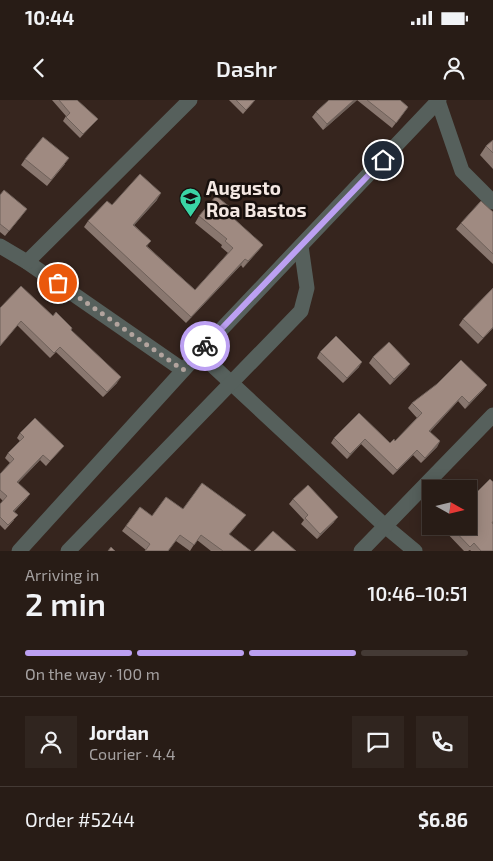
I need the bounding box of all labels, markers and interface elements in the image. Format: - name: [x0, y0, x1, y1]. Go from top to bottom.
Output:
- text: 10:44: [25, 6, 74, 29]
- icon: back: [25, 54, 53, 82]
- icon: person: [440, 54, 468, 82]
- text: Dashr: [216, 55, 277, 81]
- pin: [362, 139, 404, 181]
- icon: home: [369, 146, 397, 174]
- place label: Augusto Roa Bastos: [206, 176, 307, 221]
- school or university icon: Augusto Roa Bastos: [178, 187, 202, 218]
- pin: [37, 262, 79, 304]
- icon: bag: [44, 269, 72, 297]
- courier: [180, 321, 230, 371]
- icon: bike: [191, 332, 219, 360]
- north arrow: [422, 480, 478, 535]
- map controls: [422, 480, 477, 535]
- text: Arriving in: [25, 565, 99, 584]
- text: 10:46–10:51: [368, 582, 468, 605]
- text: 2 min: [25, 584, 106, 622]
- text: On the way · 100 m: [25, 664, 160, 683]
- button: person: [25, 716, 77, 768]
- button: chat: [352, 716, 404, 768]
- button: phone: [416, 716, 468, 768]
- text: Jordan: [89, 721, 149, 744]
- text: Courier · 4.4: [89, 744, 176, 763]
- text: Order #5244: [25, 808, 135, 831]
- text: $6.86: [418, 808, 468, 831]

